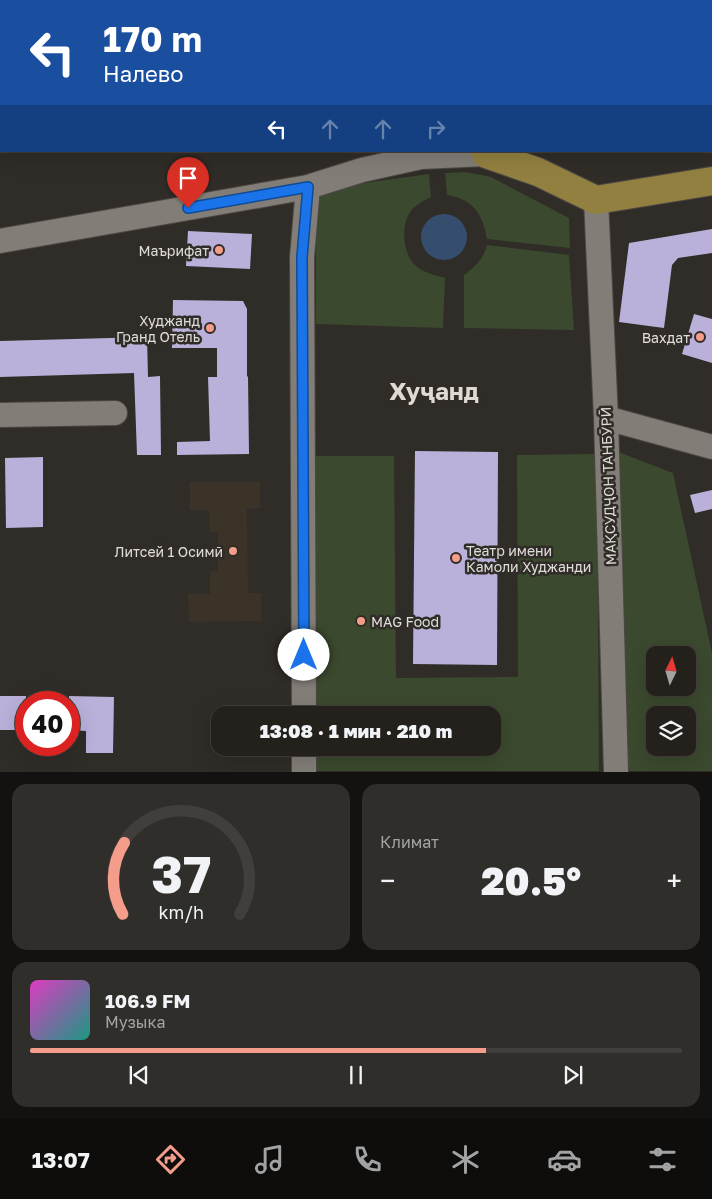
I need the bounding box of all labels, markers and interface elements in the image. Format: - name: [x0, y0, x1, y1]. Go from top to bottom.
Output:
- text: 170 m: [103, 18, 202, 60]
- icon: left: [20, 20, 85, 85]
- text: Налево: [103, 60, 183, 87]
- icon: left: [263, 115, 291, 143]
- icon: ahead: [316, 115, 344, 143]
- icon: ahead: [369, 115, 397, 143]
- icon: right: [422, 115, 450, 143]
- pin: [167, 157, 209, 208]
- icon: arrive: [174, 164, 202, 192]
- place label: Маърифат: [139, 242, 209, 259]
- marker: Маърифат: [213, 244, 225, 256]
- place label: Худжанд Гранд Отель: [116, 312, 201, 345]
- marker: Худжанд Гранд Отель: [204, 322, 216, 334]
- place label: Вахдат: [642, 329, 690, 346]
- marker: Вахдат: [694, 331, 706, 343]
- district label: Хуҷанд: [389, 376, 479, 405]
- street label: МАҚСУДҶОН ТАНБӮРӢ: [597, 406, 619, 566]
- place label: Театр имени Камоли Худжанди: [466, 542, 591, 575]
- place label: Литсей 1 Осимӣ: [115, 543, 223, 560]
- marker: Литсей 1 Осимӣ: [227, 545, 239, 557]
- marker: Театр имени Камоли Худжанди: [450, 552, 462, 564]
- place label: MAG Food: [371, 613, 439, 630]
- marker: MAG Food: [355, 615, 367, 627]
- position arrow: [277, 628, 329, 680]
- north arrow: [646, 646, 696, 696]
- map controls: [646, 646, 696, 756]
- speed limit sign: 40: [15, 691, 80, 756]
- button: layers: [646, 706, 696, 756]
- text: 13:08 · 1 мин · 210 m: [260, 719, 452, 742]
- text: Климат: [380, 832, 439, 852]
- text: 37: [151, 842, 211, 904]
- text: 20.5°: [481, 858, 581, 903]
- text: −: [380, 864, 395, 897]
- text: +: [667, 864, 682, 897]
- text: km/h: [158, 901, 204, 923]
- text: 106.9 FM: [105, 989, 190, 1012]
- text: Музыка: [105, 1012, 166, 1032]
- icon: previous: [125, 1061, 153, 1089]
- icon: pause: [342, 1061, 370, 1089]
- icon: next: [559, 1061, 587, 1089]
- icon: directions: [153, 1142, 188, 1177]
- icon: music: [252, 1142, 287, 1177]
- icon: phone: [350, 1142, 385, 1177]
- icon: climate: [448, 1142, 483, 1177]
- icon: car: [547, 1142, 582, 1177]
- icon: filters: [645, 1142, 680, 1177]
- text: 13:07: [32, 1146, 90, 1173]

